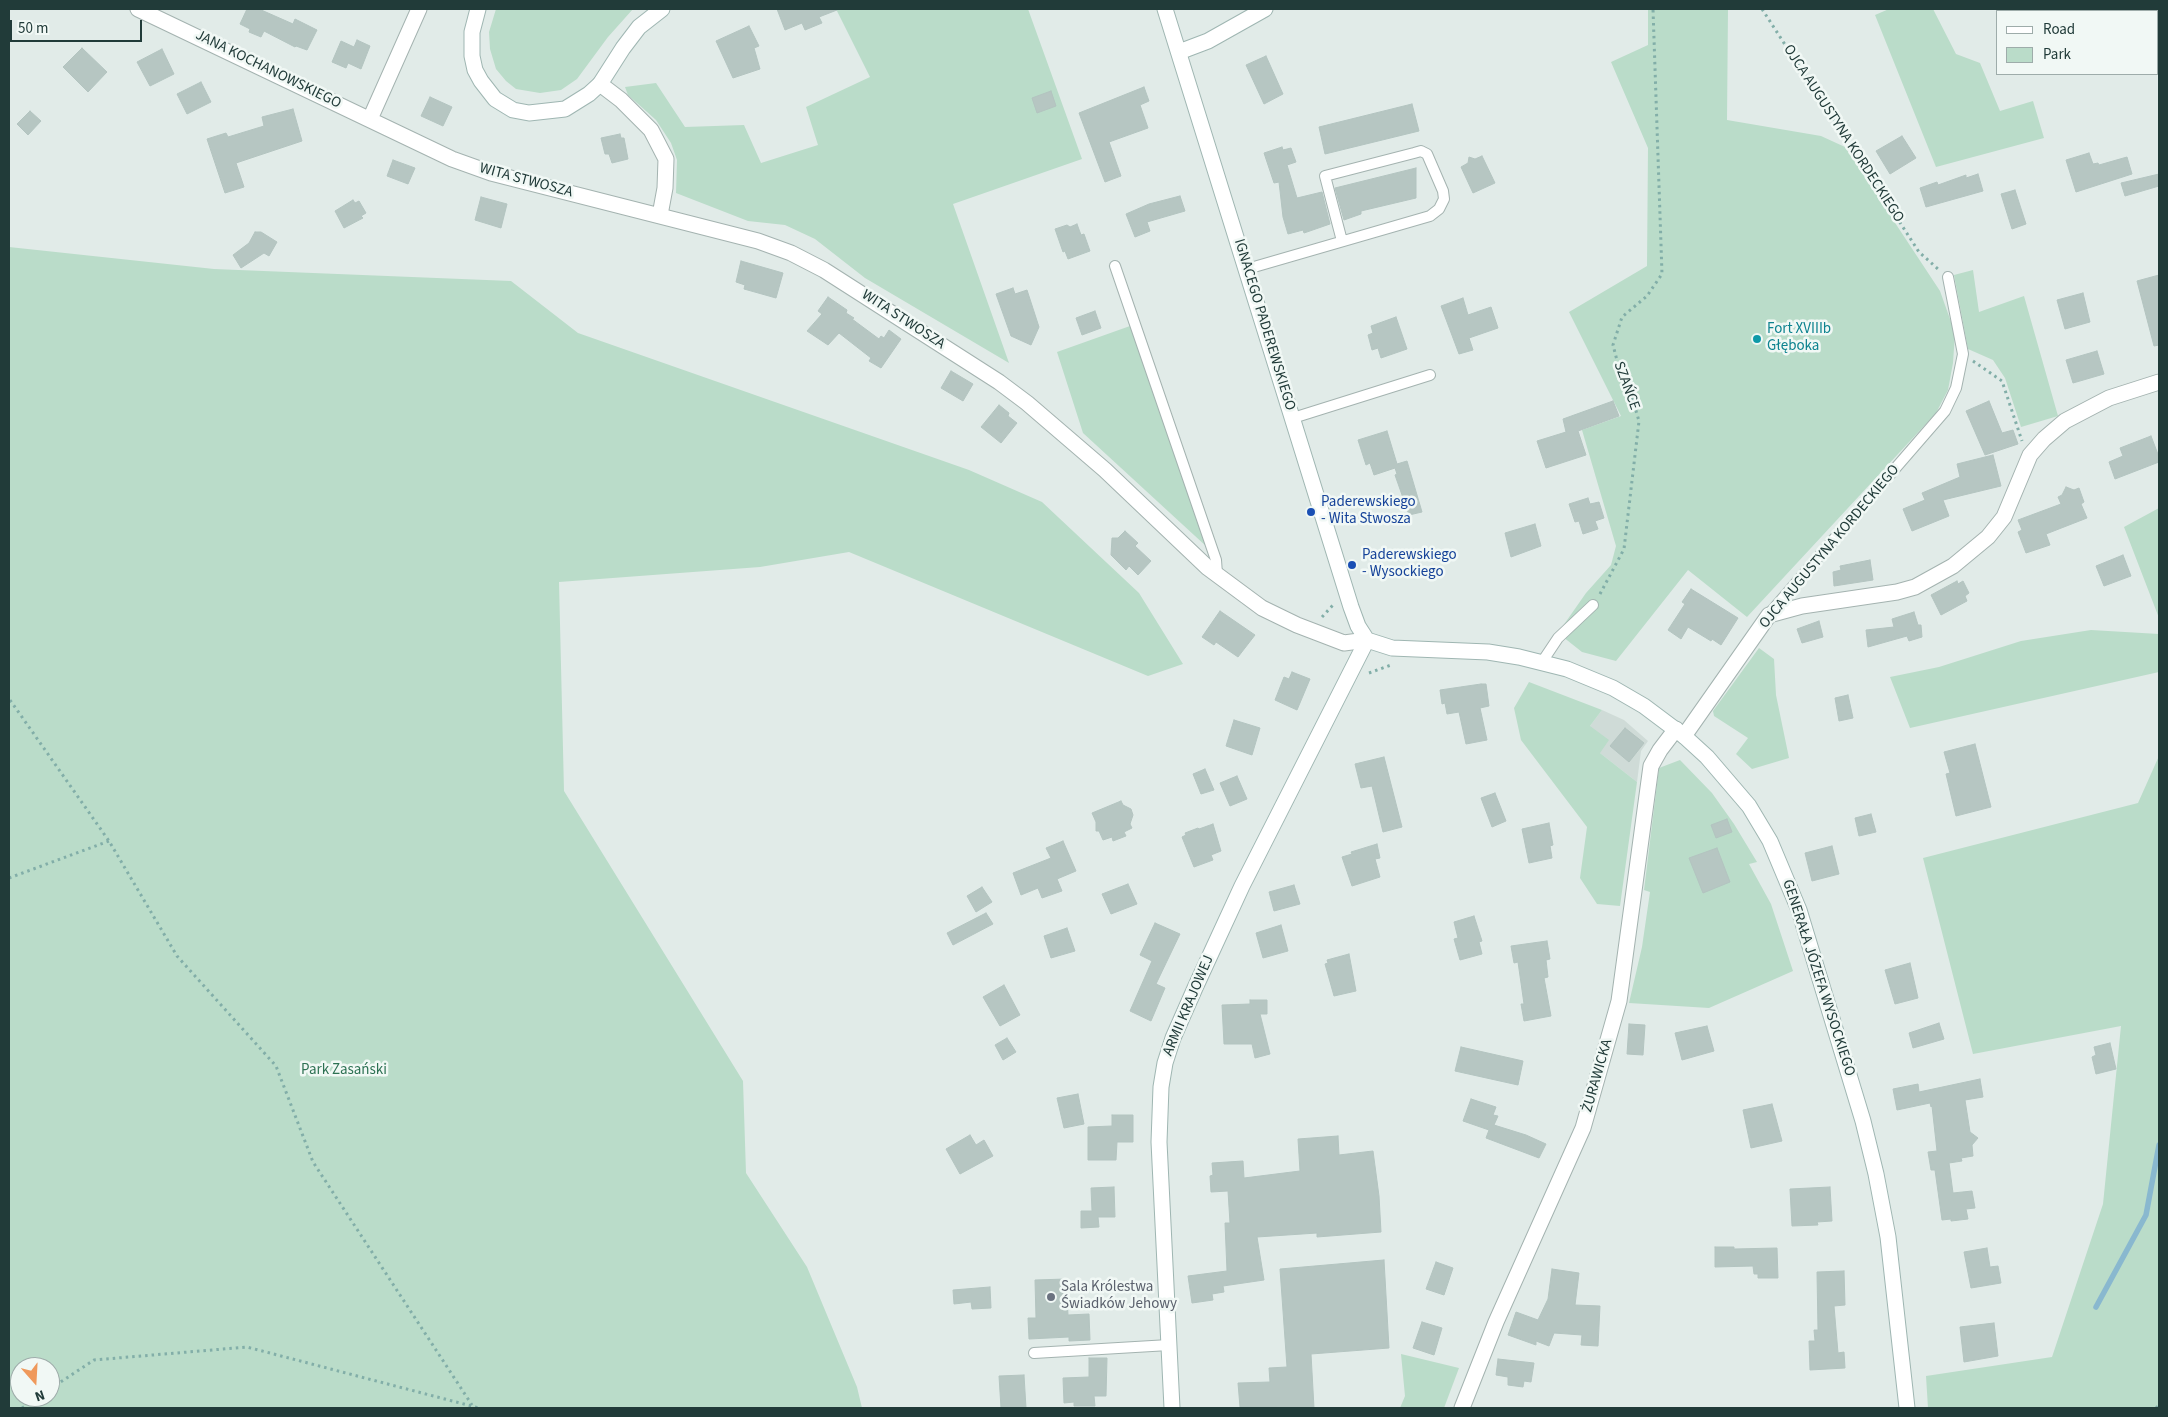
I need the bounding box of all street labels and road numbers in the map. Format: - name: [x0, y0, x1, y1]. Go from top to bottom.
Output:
- street label: JANA KOCHANOWSKIEGO: [192, 27, 344, 113]
- street label: OJCA AUGUSTYNA KORDECKIEGO: [1779, 42, 1907, 226]
- street label: WITA STWOSZA: [477, 160, 575, 202]
- street label: IGNACEGO PADEREWSKIEGO: [1229, 237, 1299, 413]
- street label: WITA STWOSZA: [858, 286, 948, 354]
- street label: SZAŃCE: [1609, 359, 1643, 413]
- street label: OJCA AUGUSTYNA KORDECKIEGO: [1756, 461, 1904, 633]
- street label: GENERAŁA JÓZEFA WYSOCKIEGO: [1778, 877, 1858, 1079]
- street label: ARMII KRAJOWEJ: [1160, 953, 1218, 1059]
- street label: ŻURAWICKA: [1579, 1037, 1617, 1115]

